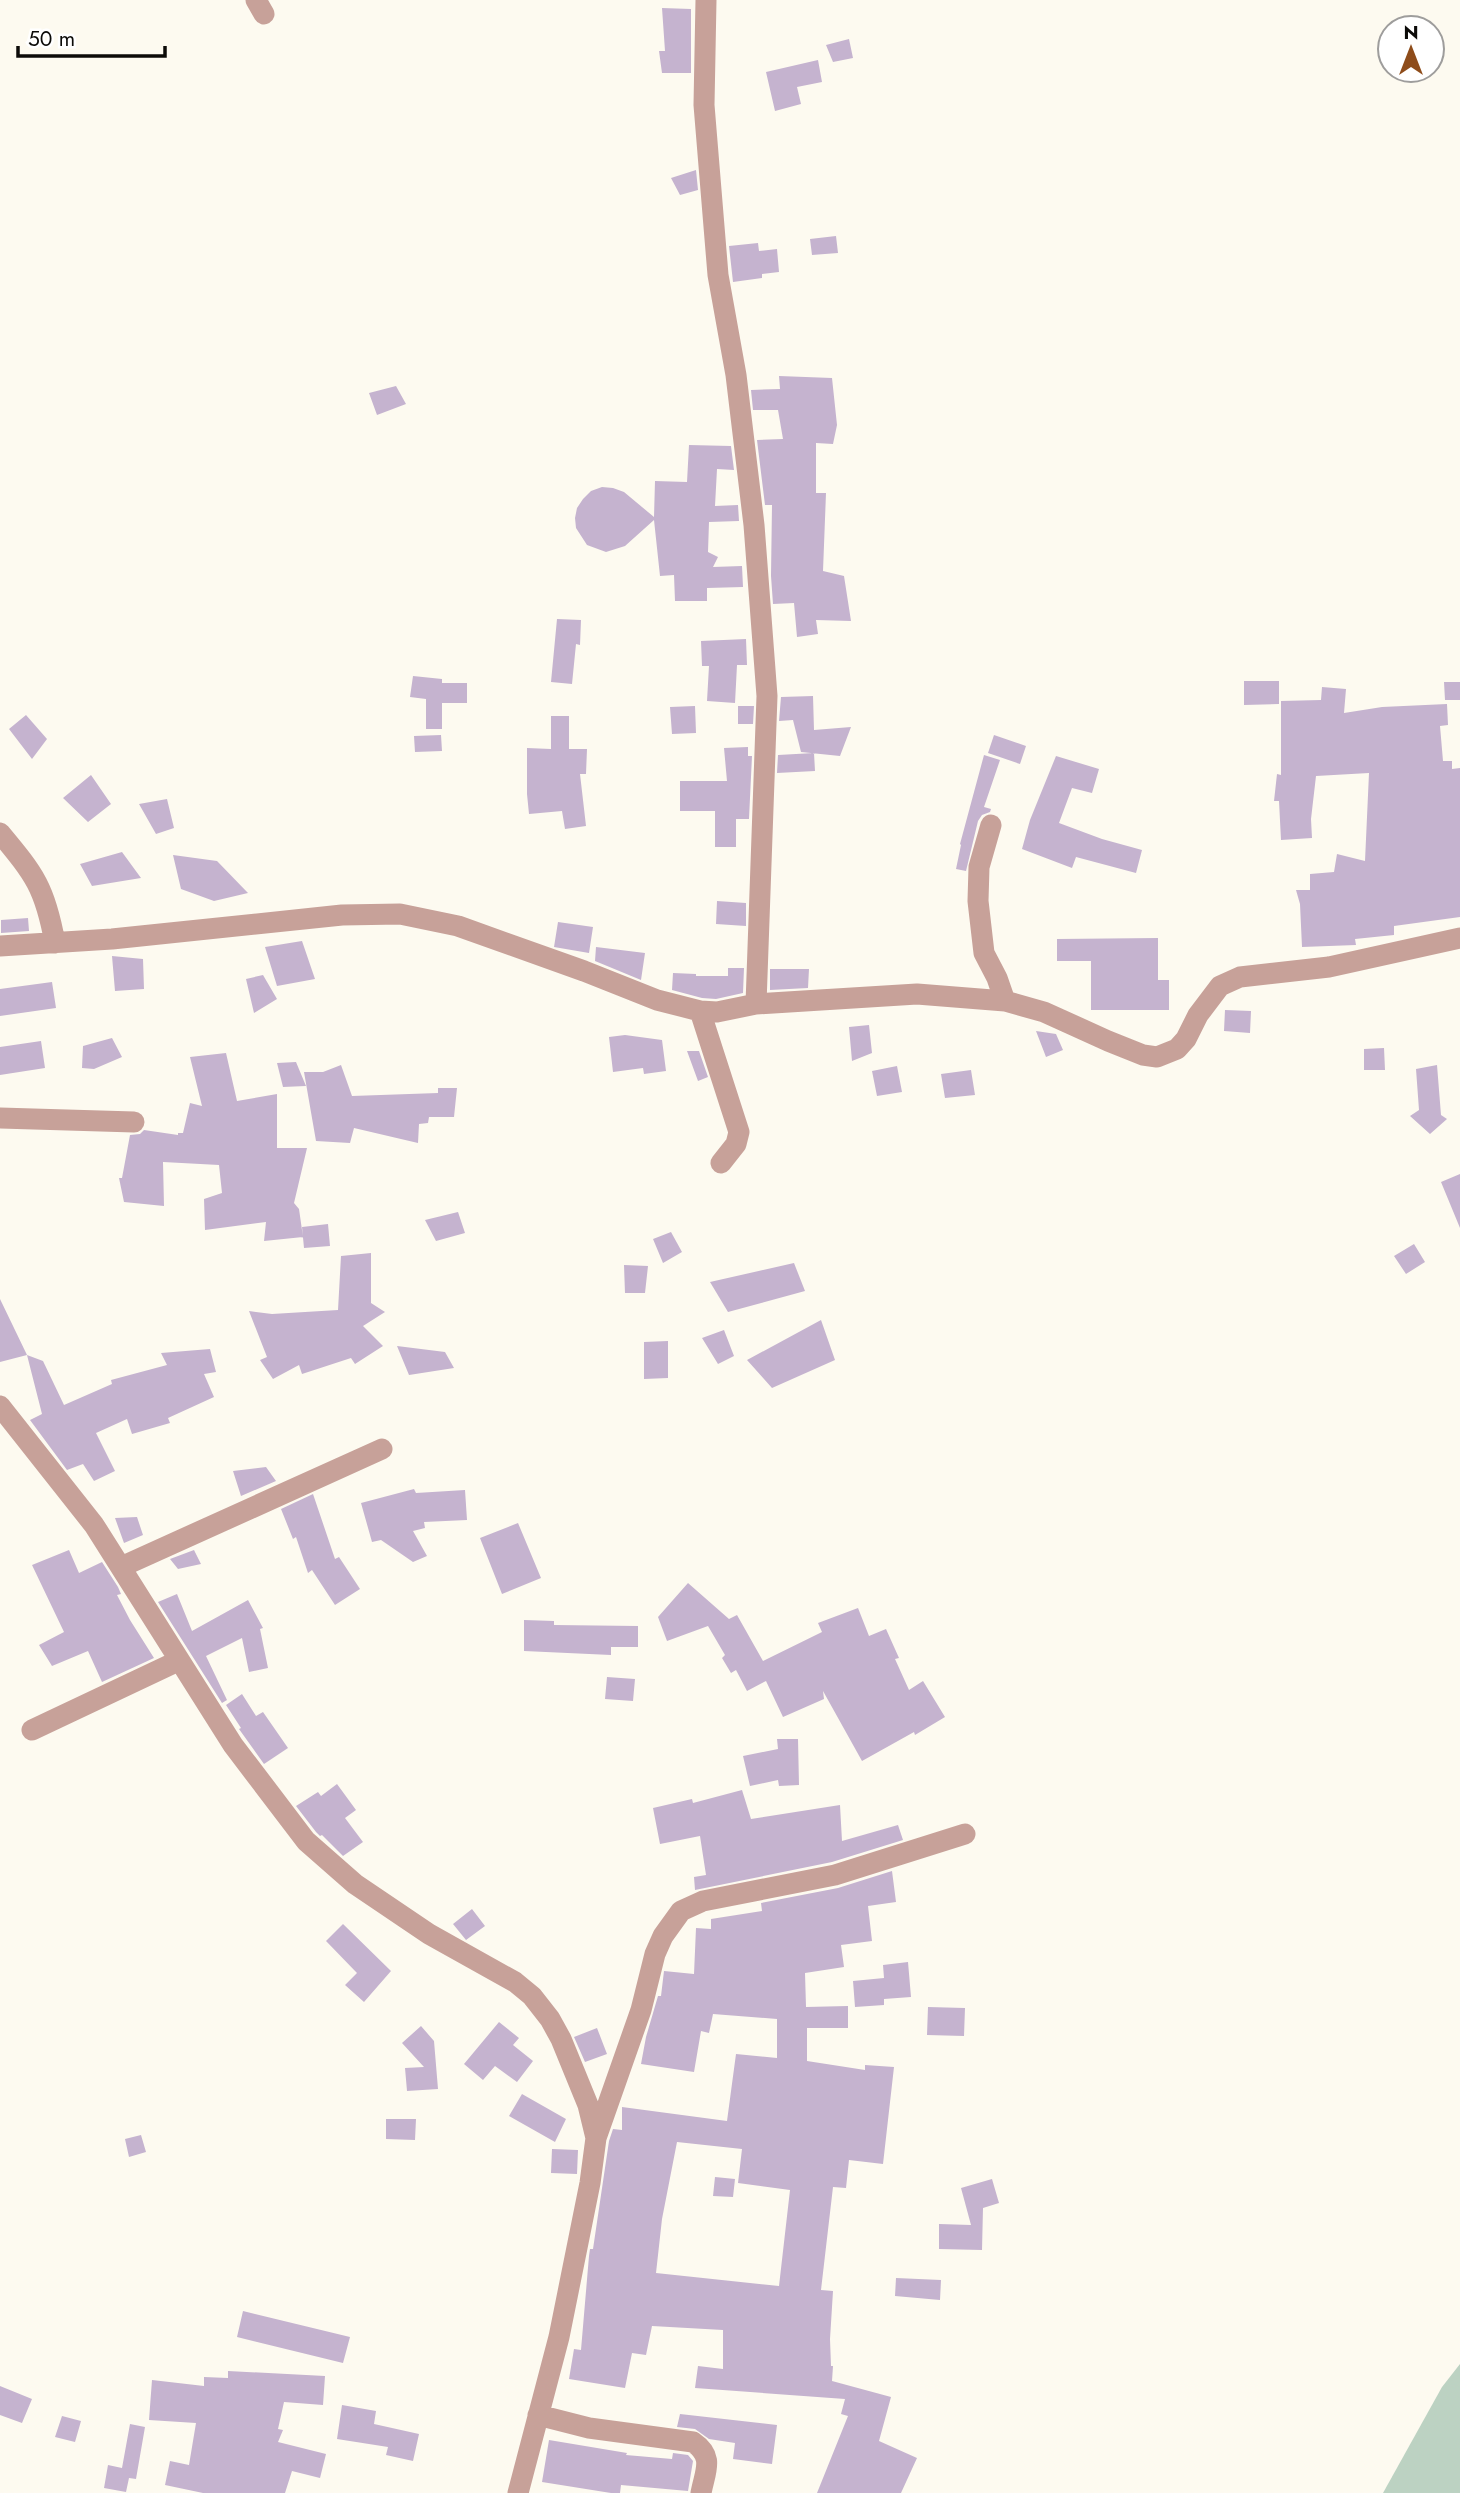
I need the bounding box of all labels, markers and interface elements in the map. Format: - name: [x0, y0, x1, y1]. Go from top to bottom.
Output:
- scale bar: [18, 14, 164, 58]
- north arrow: [1376, 14, 1446, 84]
- text: N: [1403, 19, 1419, 46]
- text: 50 m: [28, 24, 75, 54]

